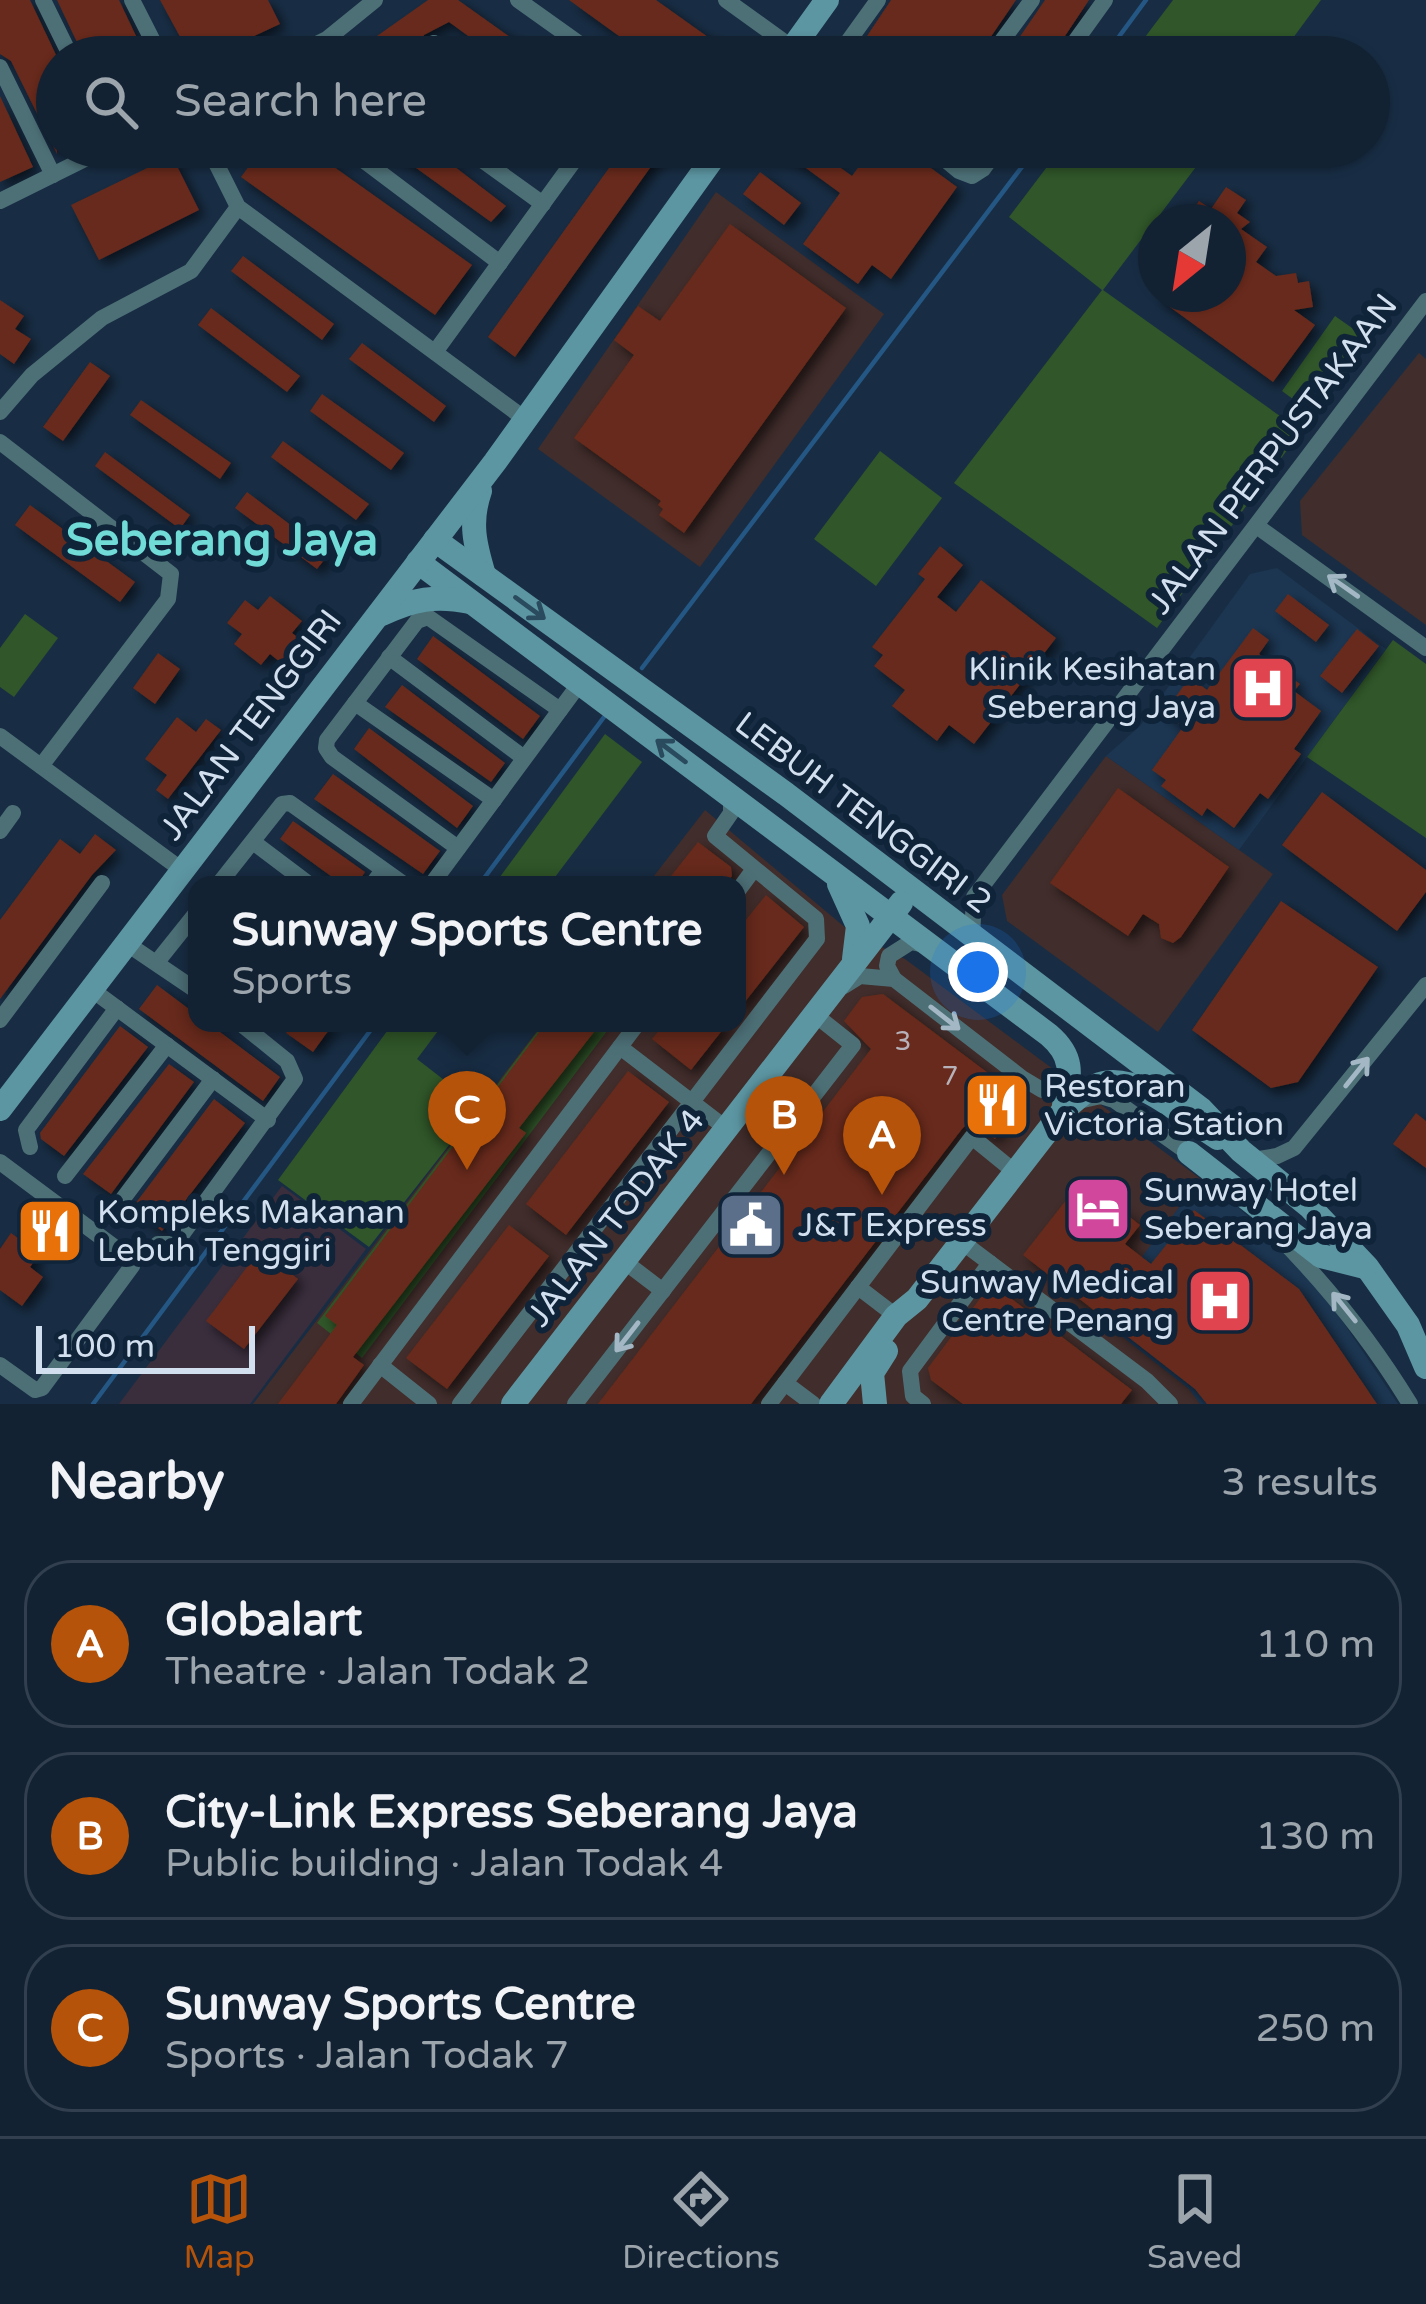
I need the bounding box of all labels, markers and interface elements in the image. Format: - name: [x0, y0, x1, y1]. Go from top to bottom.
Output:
- search box: [36, 36, 1390, 168]
- icon: search: [78, 69, 144, 135]
- text: Search here: [174, 75, 427, 129]
- north arrow: [1138, 204, 1246, 312]
- street label: JALAN PERPUSTAKAAN: [1140, 286, 1406, 622]
- district label: Seberang Jaya: [66, 514, 378, 568]
- one-way arrow: [1327, 574, 1360, 599]
- one-way arrow: [513, 595, 546, 621]
- street label: JALAN TENGGIRI: [152, 602, 350, 848]
- place label: Klinik Kesihatan Seberang Jaya: [968, 650, 1216, 727]
- hospital icon: Klinik Kesihatan Seberang Jaya: [1228, 653, 1298, 723]
- street label: LEBUH TENGGIRI 2: [727, 704, 999, 922]
- one-way arrow: [656, 739, 688, 765]
- popup: [188, 876, 746, 1032]
- text: Sunway Sports Centre: [232, 904, 702, 958]
- your location: [948, 942, 1008, 1002]
- text: Sports: [232, 958, 352, 1005]
- one-way arrow: [928, 1004, 960, 1031]
- house number: 3: [895, 1025, 911, 1058]
- one-way arrow: [1343, 1056, 1370, 1088]
- house number: 7: [942, 1060, 958, 1093]
- place label: Restoran Victoria Station: [1044, 1067, 1284, 1144]
- restaurant icon: Restoran Victoria Station: [962, 1070, 1032, 1140]
- pin: C: [428, 1071, 506, 1170]
- pin: B: [745, 1076, 823, 1175]
- pin: A: [843, 1096, 921, 1195]
- street label: JALAN TODAK 4: [519, 1102, 713, 1334]
- place label: Sunway Hotel Seberang Jaya: [1144, 1171, 1373, 1248]
- hotel icon: Sunway Hotel Seberang Jaya: [1063, 1174, 1133, 1244]
- public building icon: J&T Express: [716, 1190, 786, 1260]
- place label: Kompleks Makanan Lebuh Tenggiri: [97, 1193, 405, 1270]
- restaurant icon: Kompleks Makanan Lebuh Tenggiri: [15, 1196, 85, 1266]
- place label: J&T Express: [798, 1206, 987, 1245]
- place label: Sunway Medical Centre Penang: [920, 1263, 1174, 1340]
- hospital icon: Sunway Medical Centre Penang: [1185, 1266, 1255, 1336]
- one-way arrow: [1331, 1292, 1359, 1323]
- scale bar: [36, 1320, 255, 1373]
- one-way arrow: [614, 1320, 641, 1352]
- text: 100 m: [54, 1327, 155, 1366]
- text: Nearby: [48, 1451, 225, 1513]
- text: 3 results: [1221, 1459, 1378, 1506]
- text: Globalart: [165, 1594, 362, 1648]
- text: A: [75, 1621, 105, 1668]
- text: 110 m: [1256, 1621, 1375, 1668]
- text: Theatre · Jalan Todak 2: [165, 1648, 591, 1695]
- text: City-Link Express Seberang Jaya: [165, 1786, 858, 1840]
- text: B: [76, 1813, 104, 1860]
- text: 130 m: [1256, 1813, 1375, 1860]
- text: Public building · Jalan Todak 4: [165, 1840, 724, 1887]
- text: Sunway Sports Centre: [165, 1978, 636, 2032]
- text: C: [76, 2005, 104, 2052]
- text: 250 m: [1256, 2005, 1375, 2052]
- text: Sports · Jalan Todak 7: [165, 2032, 569, 2079]
- tab: Map: [184, 2166, 255, 2277]
- tab: Directions: [622, 2166, 780, 2277]
- tab: Saved: [1147, 2166, 1242, 2277]

